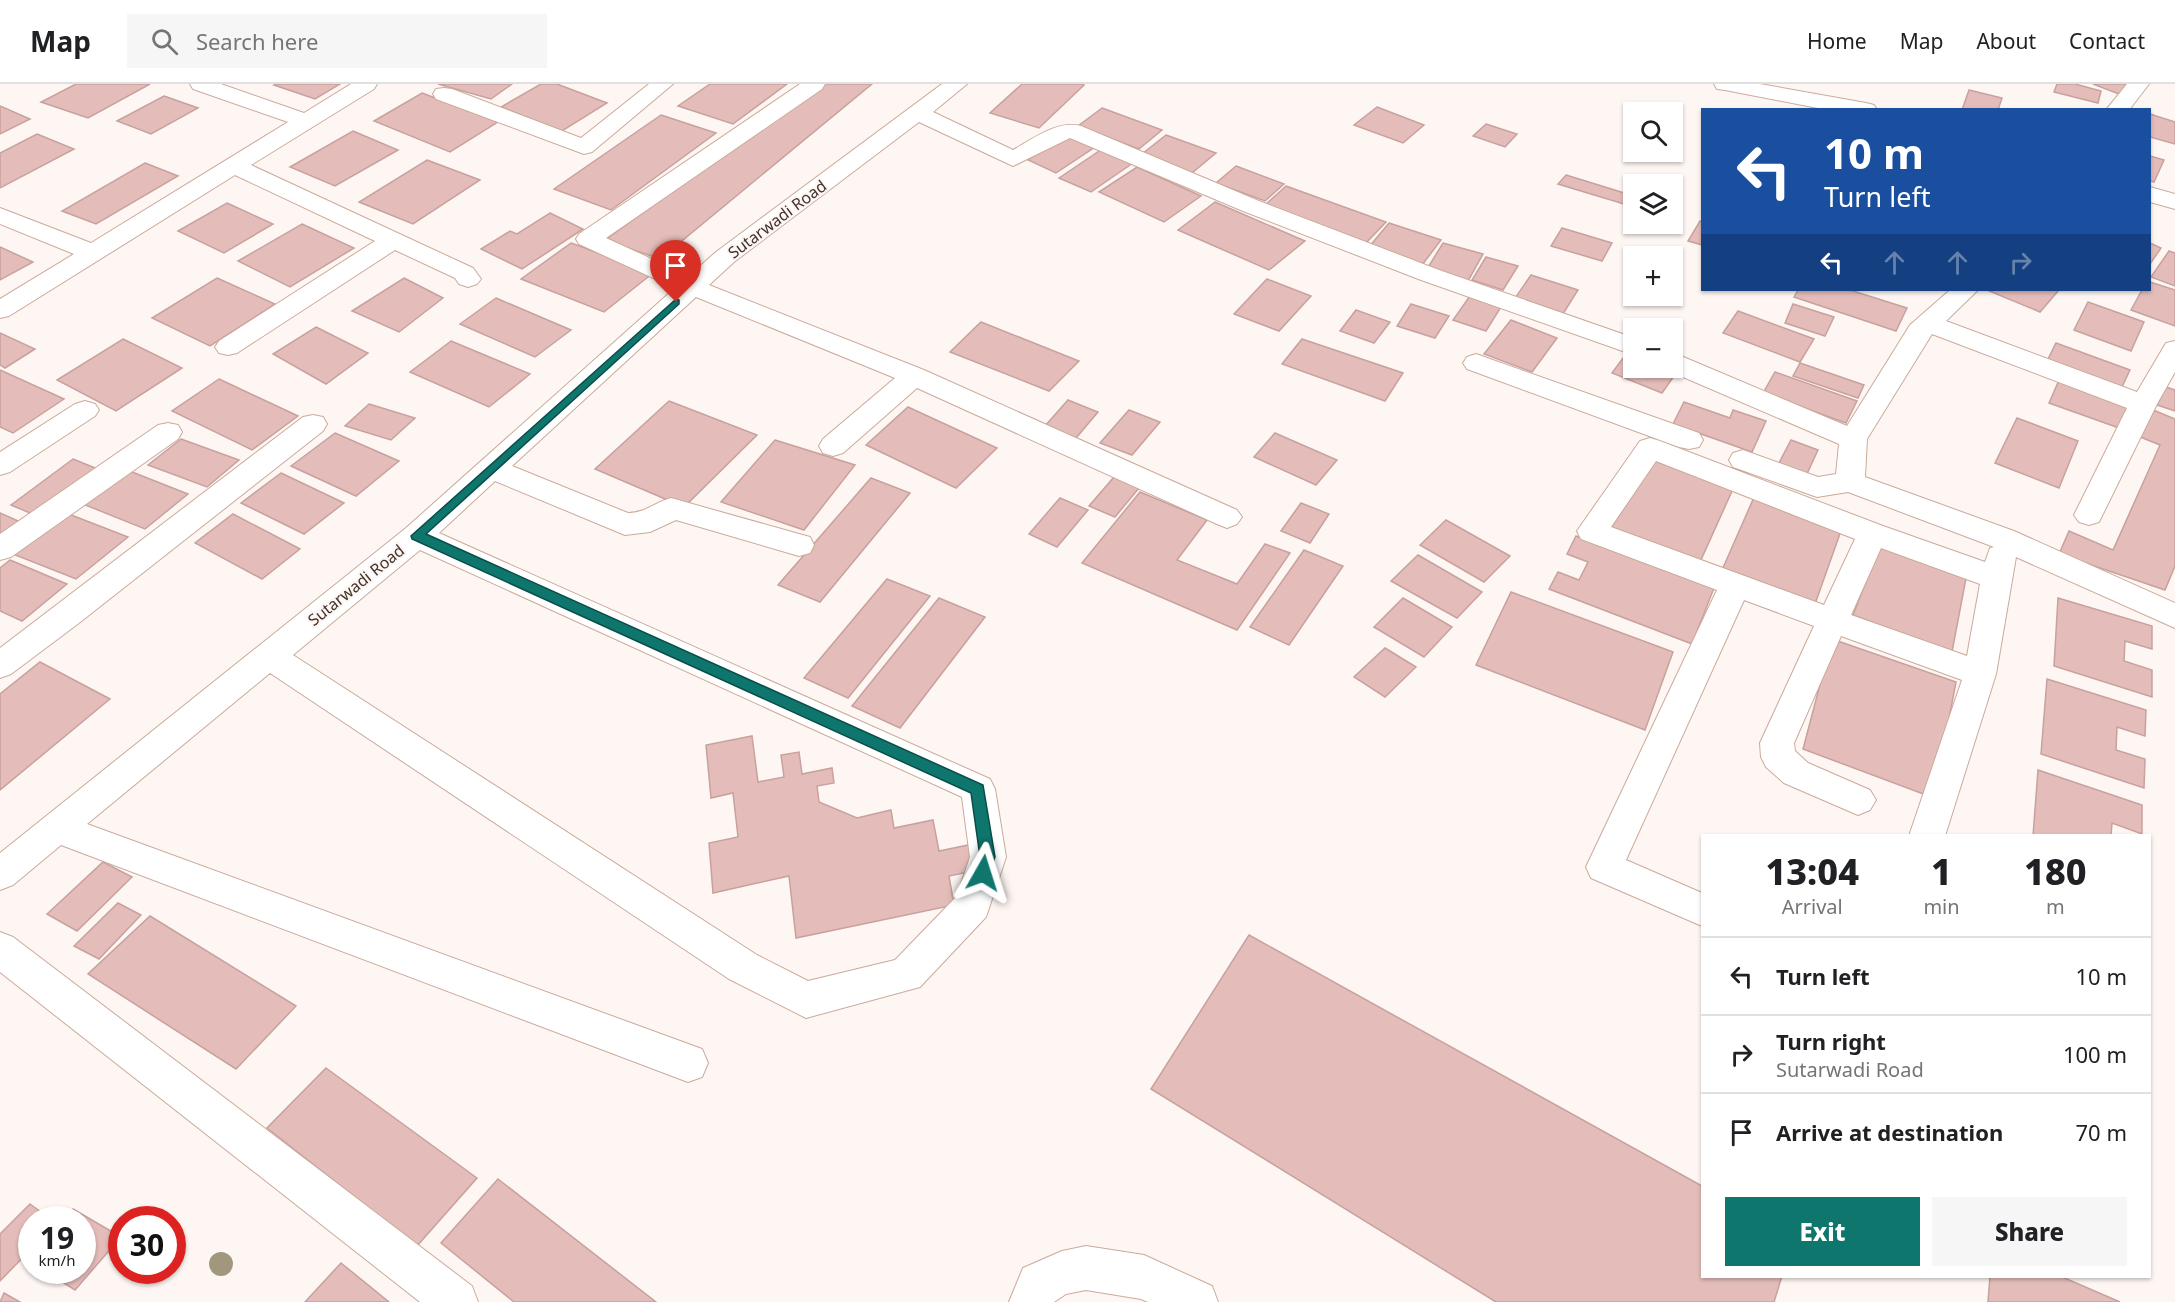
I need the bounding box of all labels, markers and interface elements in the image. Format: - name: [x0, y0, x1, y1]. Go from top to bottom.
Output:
- search box: [127, 14, 547, 68]
- text: Map: [30, 22, 91, 60]
- icon: search: [148, 25, 181, 58]
- text: Search here: [196, 26, 318, 56]
- text: Home: [1807, 27, 1867, 55]
- text: Map: [1900, 27, 1943, 55]
- text: About: [1976, 27, 2036, 55]
- text: Contact: [2069, 27, 2145, 55]
- map controls: [1623, 102, 1683, 378]
- button: search: [1623, 102, 1683, 162]
- text: 10 m: [1824, 124, 1924, 181]
- icon: left: [1725, 132, 1803, 210]
- button: layers: [1623, 174, 1683, 234]
- street label: Sutarwadi Road: [723, 175, 831, 263]
- text: Turn left: [1824, 178, 1930, 215]
- pin: [650, 240, 701, 302]
- button: +: [1623, 246, 1683, 306]
- icon: left: [1815, 246, 1848, 279]
- icon: ahead: [1878, 246, 1911, 279]
- icon: ahead: [1941, 246, 1974, 279]
- icon: right: [2004, 246, 2037, 279]
- icon: arrive: [659, 249, 692, 282]
- button: −: [1623, 318, 1683, 378]
- street label: Sutarwadi Road: [303, 539, 409, 631]
- position arrow: [951, 841, 1015, 905]
- text: 13:04: [1765, 847, 1859, 896]
- text: 1: [1931, 847, 1952, 896]
- text: 180: [2024, 847, 2087, 896]
- text: Arrival: [1782, 893, 1843, 920]
- text: min: [1923, 893, 1960, 920]
- text: m: [2046, 893, 2065, 920]
- icon: left: [1725, 960, 1758, 993]
- text: Turn left: [1776, 961, 1870, 991]
- text: 10 m: [2076, 961, 2127, 991]
- text: Turn right: [1776, 1026, 1886, 1056]
- icon: right: [1725, 1038, 1758, 1071]
- text: 100 m: [2063, 1039, 2127, 1069]
- text: Sutarwadi Road: [1776, 1056, 1924, 1083]
- icon: arrive: [1725, 1116, 1758, 1149]
- text: Arrive at destination: [1776, 1117, 2003, 1147]
- text: 70 m: [2076, 1117, 2127, 1147]
- button: Exit: [1725, 1197, 1920, 1266]
- button: Share: [1932, 1197, 2127, 1266]
- speed limit sign: 30: [108, 1206, 186, 1284]
- text: 19: [40, 1217, 74, 1258]
- text: km/h: [39, 1250, 75, 1270]

